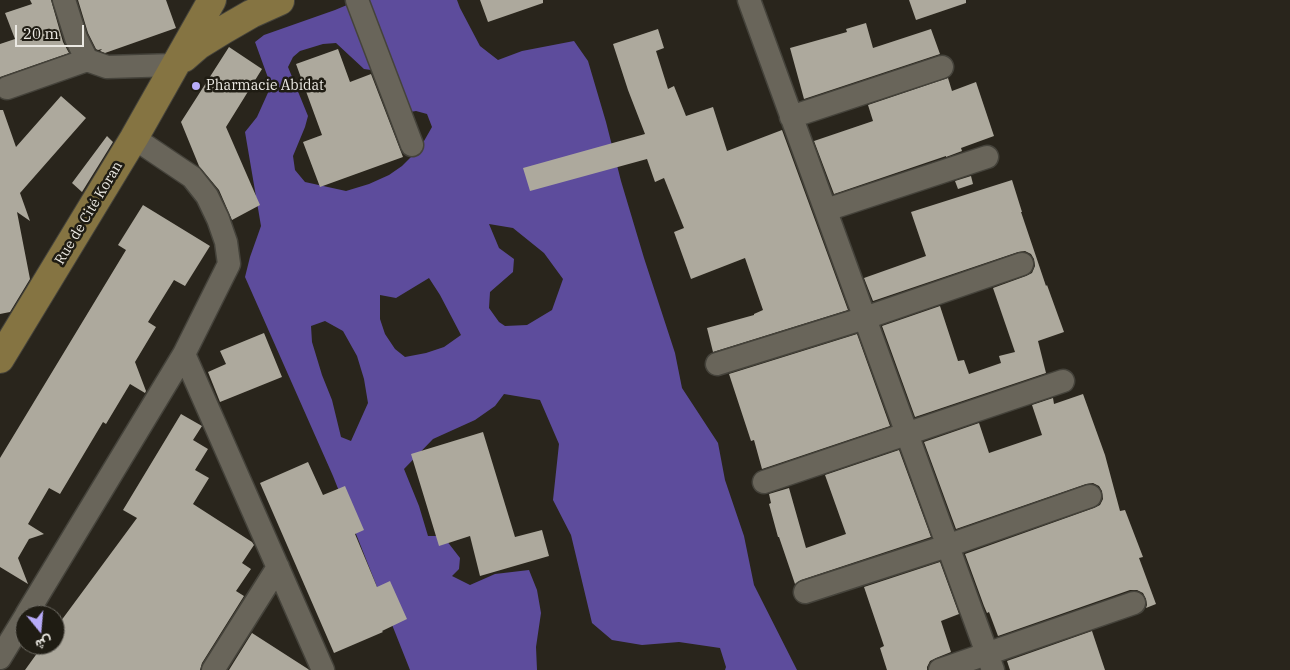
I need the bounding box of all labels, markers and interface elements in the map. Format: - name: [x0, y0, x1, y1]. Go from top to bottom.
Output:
- scale bar: [18, 15, 86, 47]
- text: 20 m: [23, 24, 59, 43]
- place label: Pharmacie Abidat: [206, 78, 324, 94]
- marker: Pharmacie Abidat: [190, 80, 202, 92]
- street label: Rue de Cité Koran: [52, 158, 126, 268]
- north arrow: [15, 605, 65, 655]
- text: ش: [33, 632, 55, 654]

